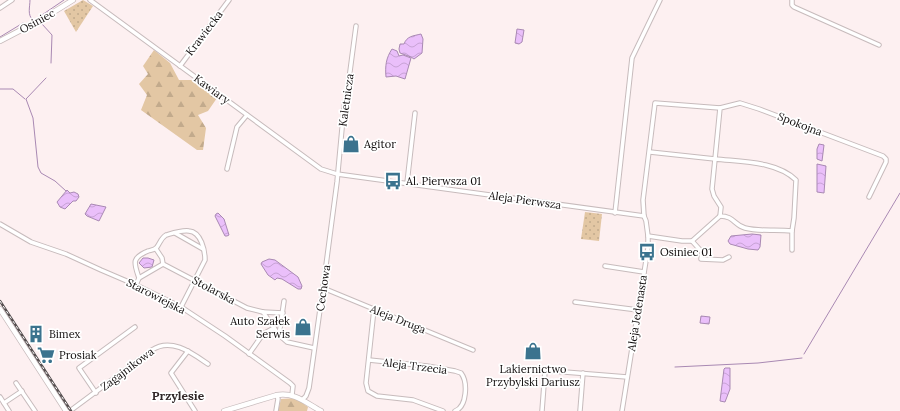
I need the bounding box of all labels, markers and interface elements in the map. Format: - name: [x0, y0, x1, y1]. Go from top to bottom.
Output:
- street label: Osiniec: [17, 5, 57, 36]
- street label: Krawiecka: [182, 7, 226, 58]
- street label: Kawiary: [191, 71, 233, 107]
- street label: Kaletnicza: [335, 72, 357, 127]
- street label: Spokojna: [776, 109, 825, 139]
- shop icon: Agitor: [341, 134, 361, 154]
- place label: Agitor: [363, 137, 396, 151]
- bus stop icon: Al. Pierwsza 01: [383, 171, 403, 191]
- place label: Al. Pierwsza 01: [405, 174, 481, 188]
- street label: Aleja Pierwsza: [487, 188, 562, 212]
- bus stop icon: Osiniec 01: [637, 242, 657, 262]
- place label: Osiniec 01: [660, 245, 712, 259]
- street label: Cechowa: [313, 264, 333, 312]
- street label: Stolarska: [190, 273, 238, 307]
- street label: Aleja Jedenasta: [624, 274, 650, 353]
- street label: Starowiejska: [124, 275, 188, 317]
- street label: Aleja Druga: [367, 301, 428, 337]
- place label: Auto Szałek Serwis: [229, 314, 290, 341]
- shop icon: Auto Szałek Serwis: [293, 317, 313, 337]
- building icon: Bimex: [26, 324, 46, 344]
- place label: Bimex: [49, 327, 81, 341]
- shop icon: Lakiernictwo Przybylski Dariusz: [523, 341, 543, 361]
- street label: Zagajnikowa: [97, 344, 157, 394]
- supermarket icon: Prosiak: [36, 345, 56, 365]
- place label: Prosiak: [59, 348, 97, 362]
- street label: Aleja Trzecia: [381, 355, 448, 377]
- place label: Lakiernictwo Przybylski Dariusz: [486, 362, 580, 389]
- district label: Przylesie: [152, 388, 205, 403]

